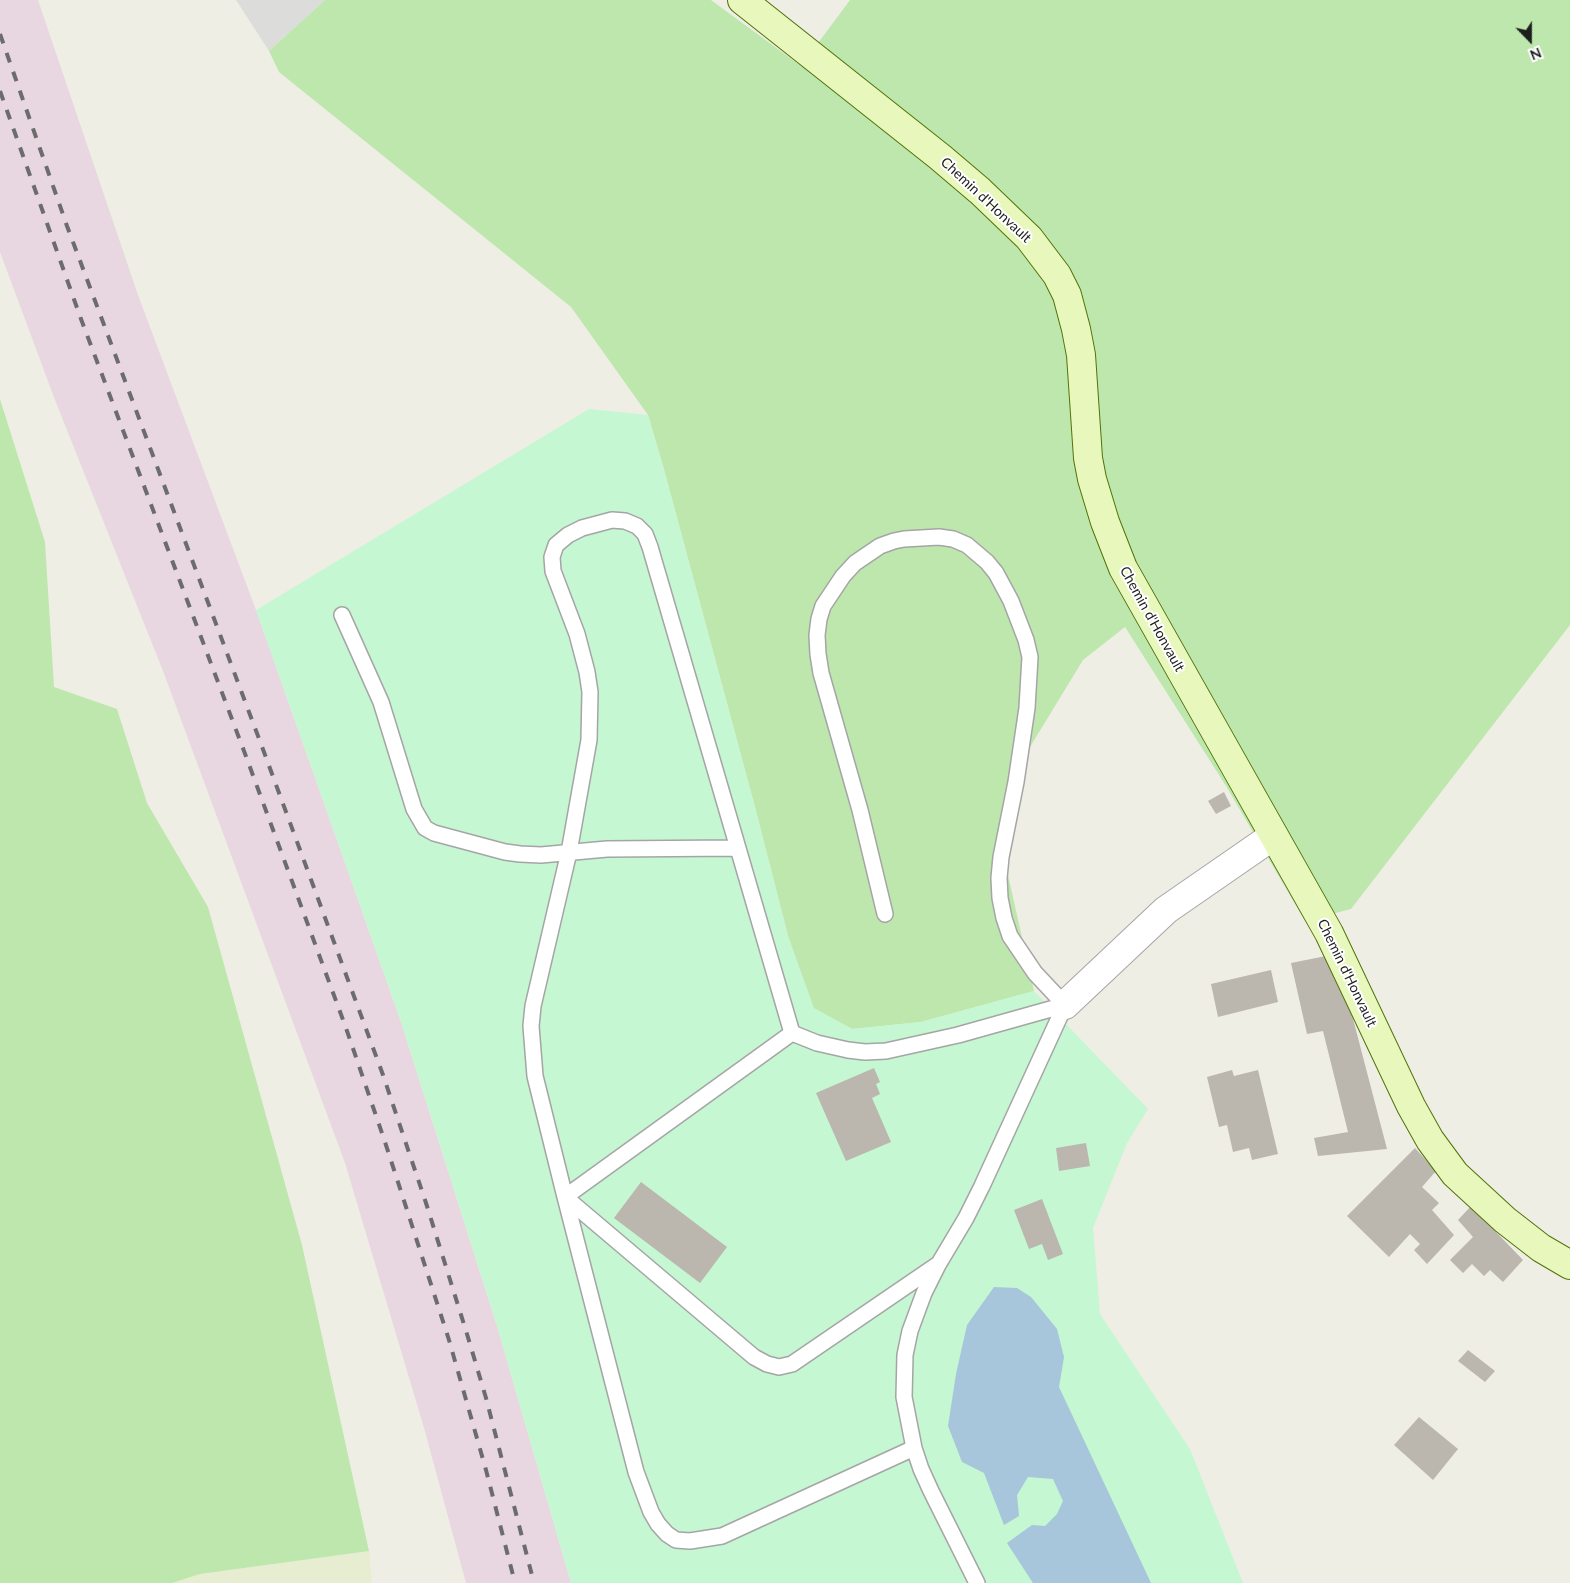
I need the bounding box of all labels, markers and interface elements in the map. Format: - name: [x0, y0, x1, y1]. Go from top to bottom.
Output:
- north arrow: [1505, 15, 1555, 65]
- text: N: [1528, 44, 1544, 64]
- street label: Chemin d'Honvault: [937, 154, 1035, 246]
- street label: Chemin d'Honvault: [1116, 563, 1188, 675]
- street label: Chemin d'Honvault: [1314, 916, 1380, 1030]

